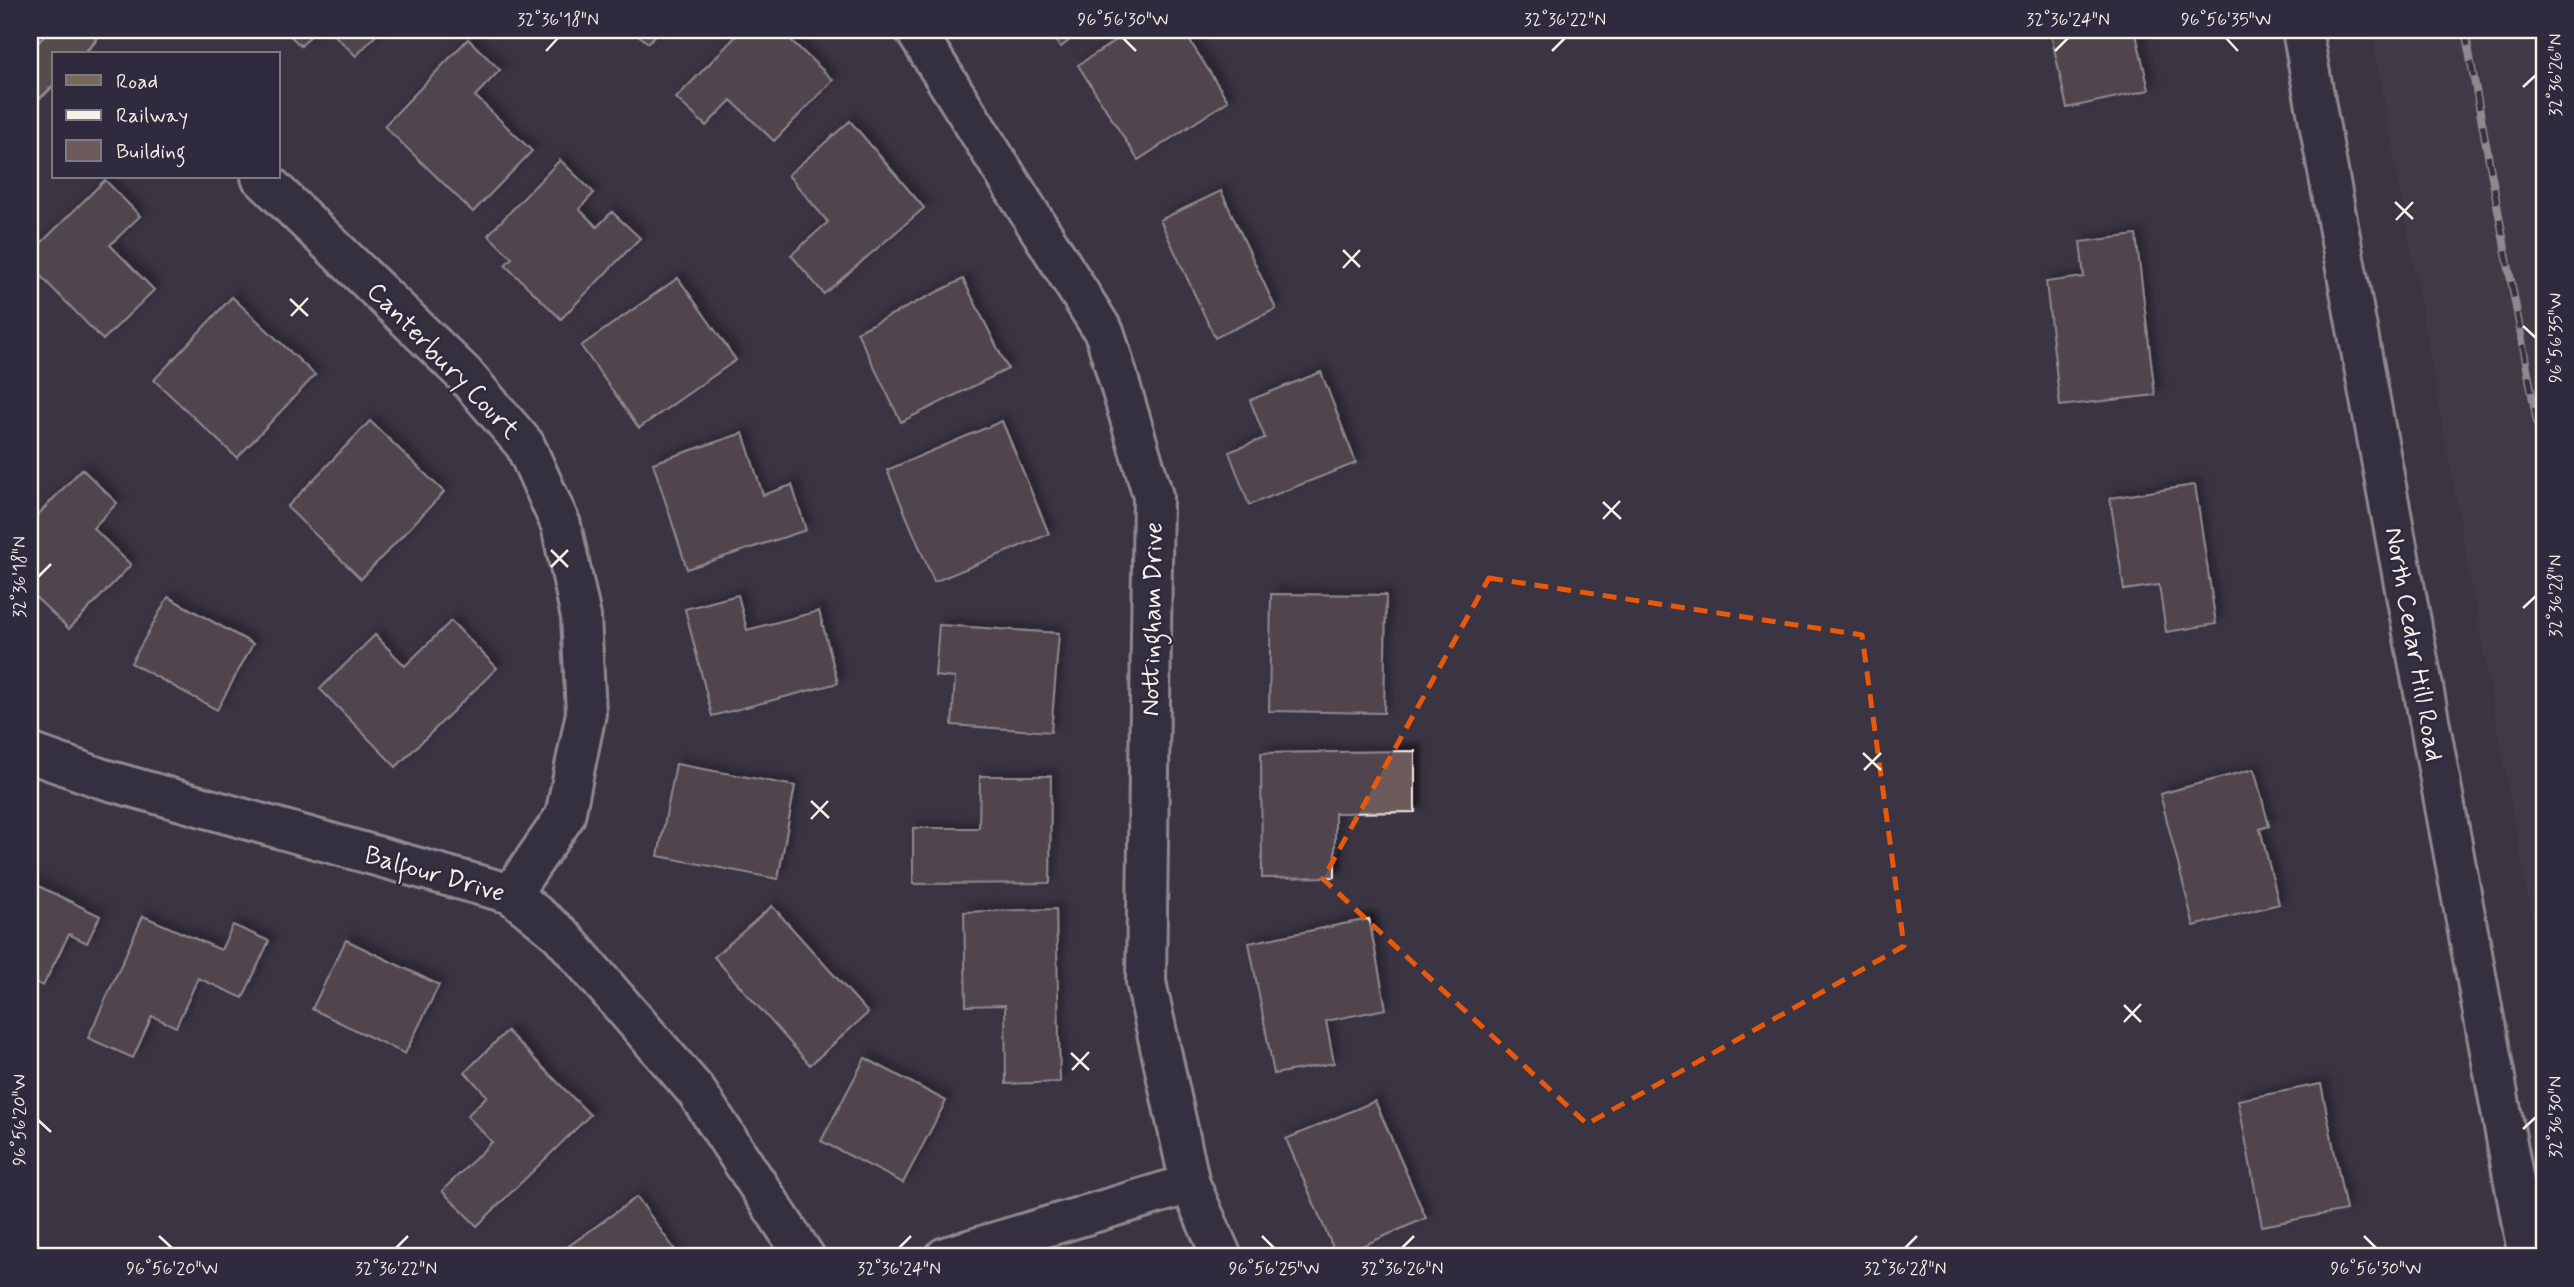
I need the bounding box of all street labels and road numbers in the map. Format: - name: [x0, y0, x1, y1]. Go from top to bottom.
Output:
- street label: Canterbury Court: [359, 275, 527, 447]
- street label: Nottingham Drive: [1134, 521, 1175, 717]
- street label: North Cedar Hill Road: [2376, 525, 2450, 764]
- street label: Balfour Drive: [360, 839, 509, 913]

